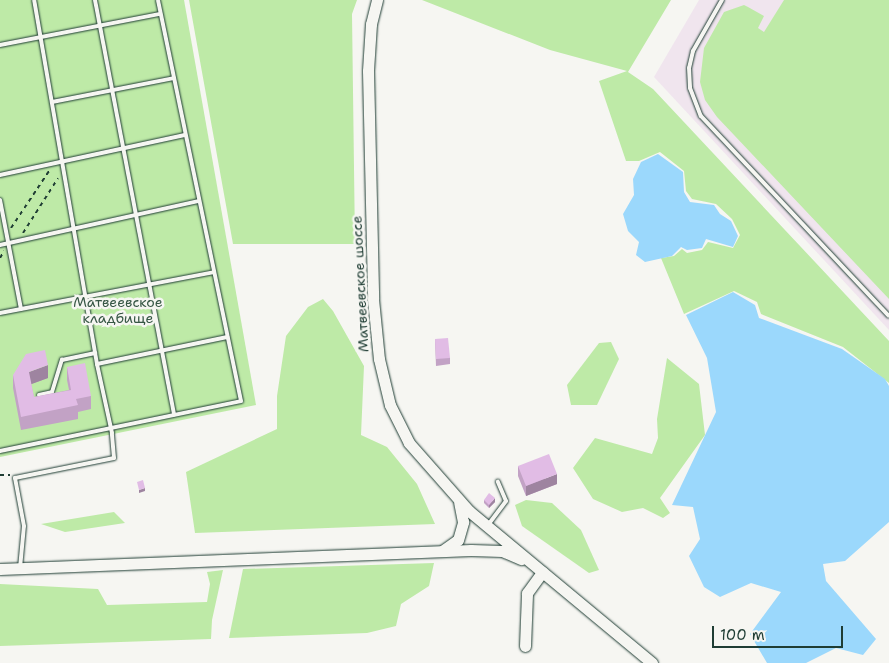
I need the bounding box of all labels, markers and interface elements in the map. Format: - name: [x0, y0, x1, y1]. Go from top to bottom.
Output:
- street label: Матвеевское шоссе: [348, 215, 372, 353]
- park label: Матвеевское кладбище: [73, 294, 163, 326]
- scale bar: [714, 616, 845, 648]
- text: 100 m: [720, 625, 765, 645]

